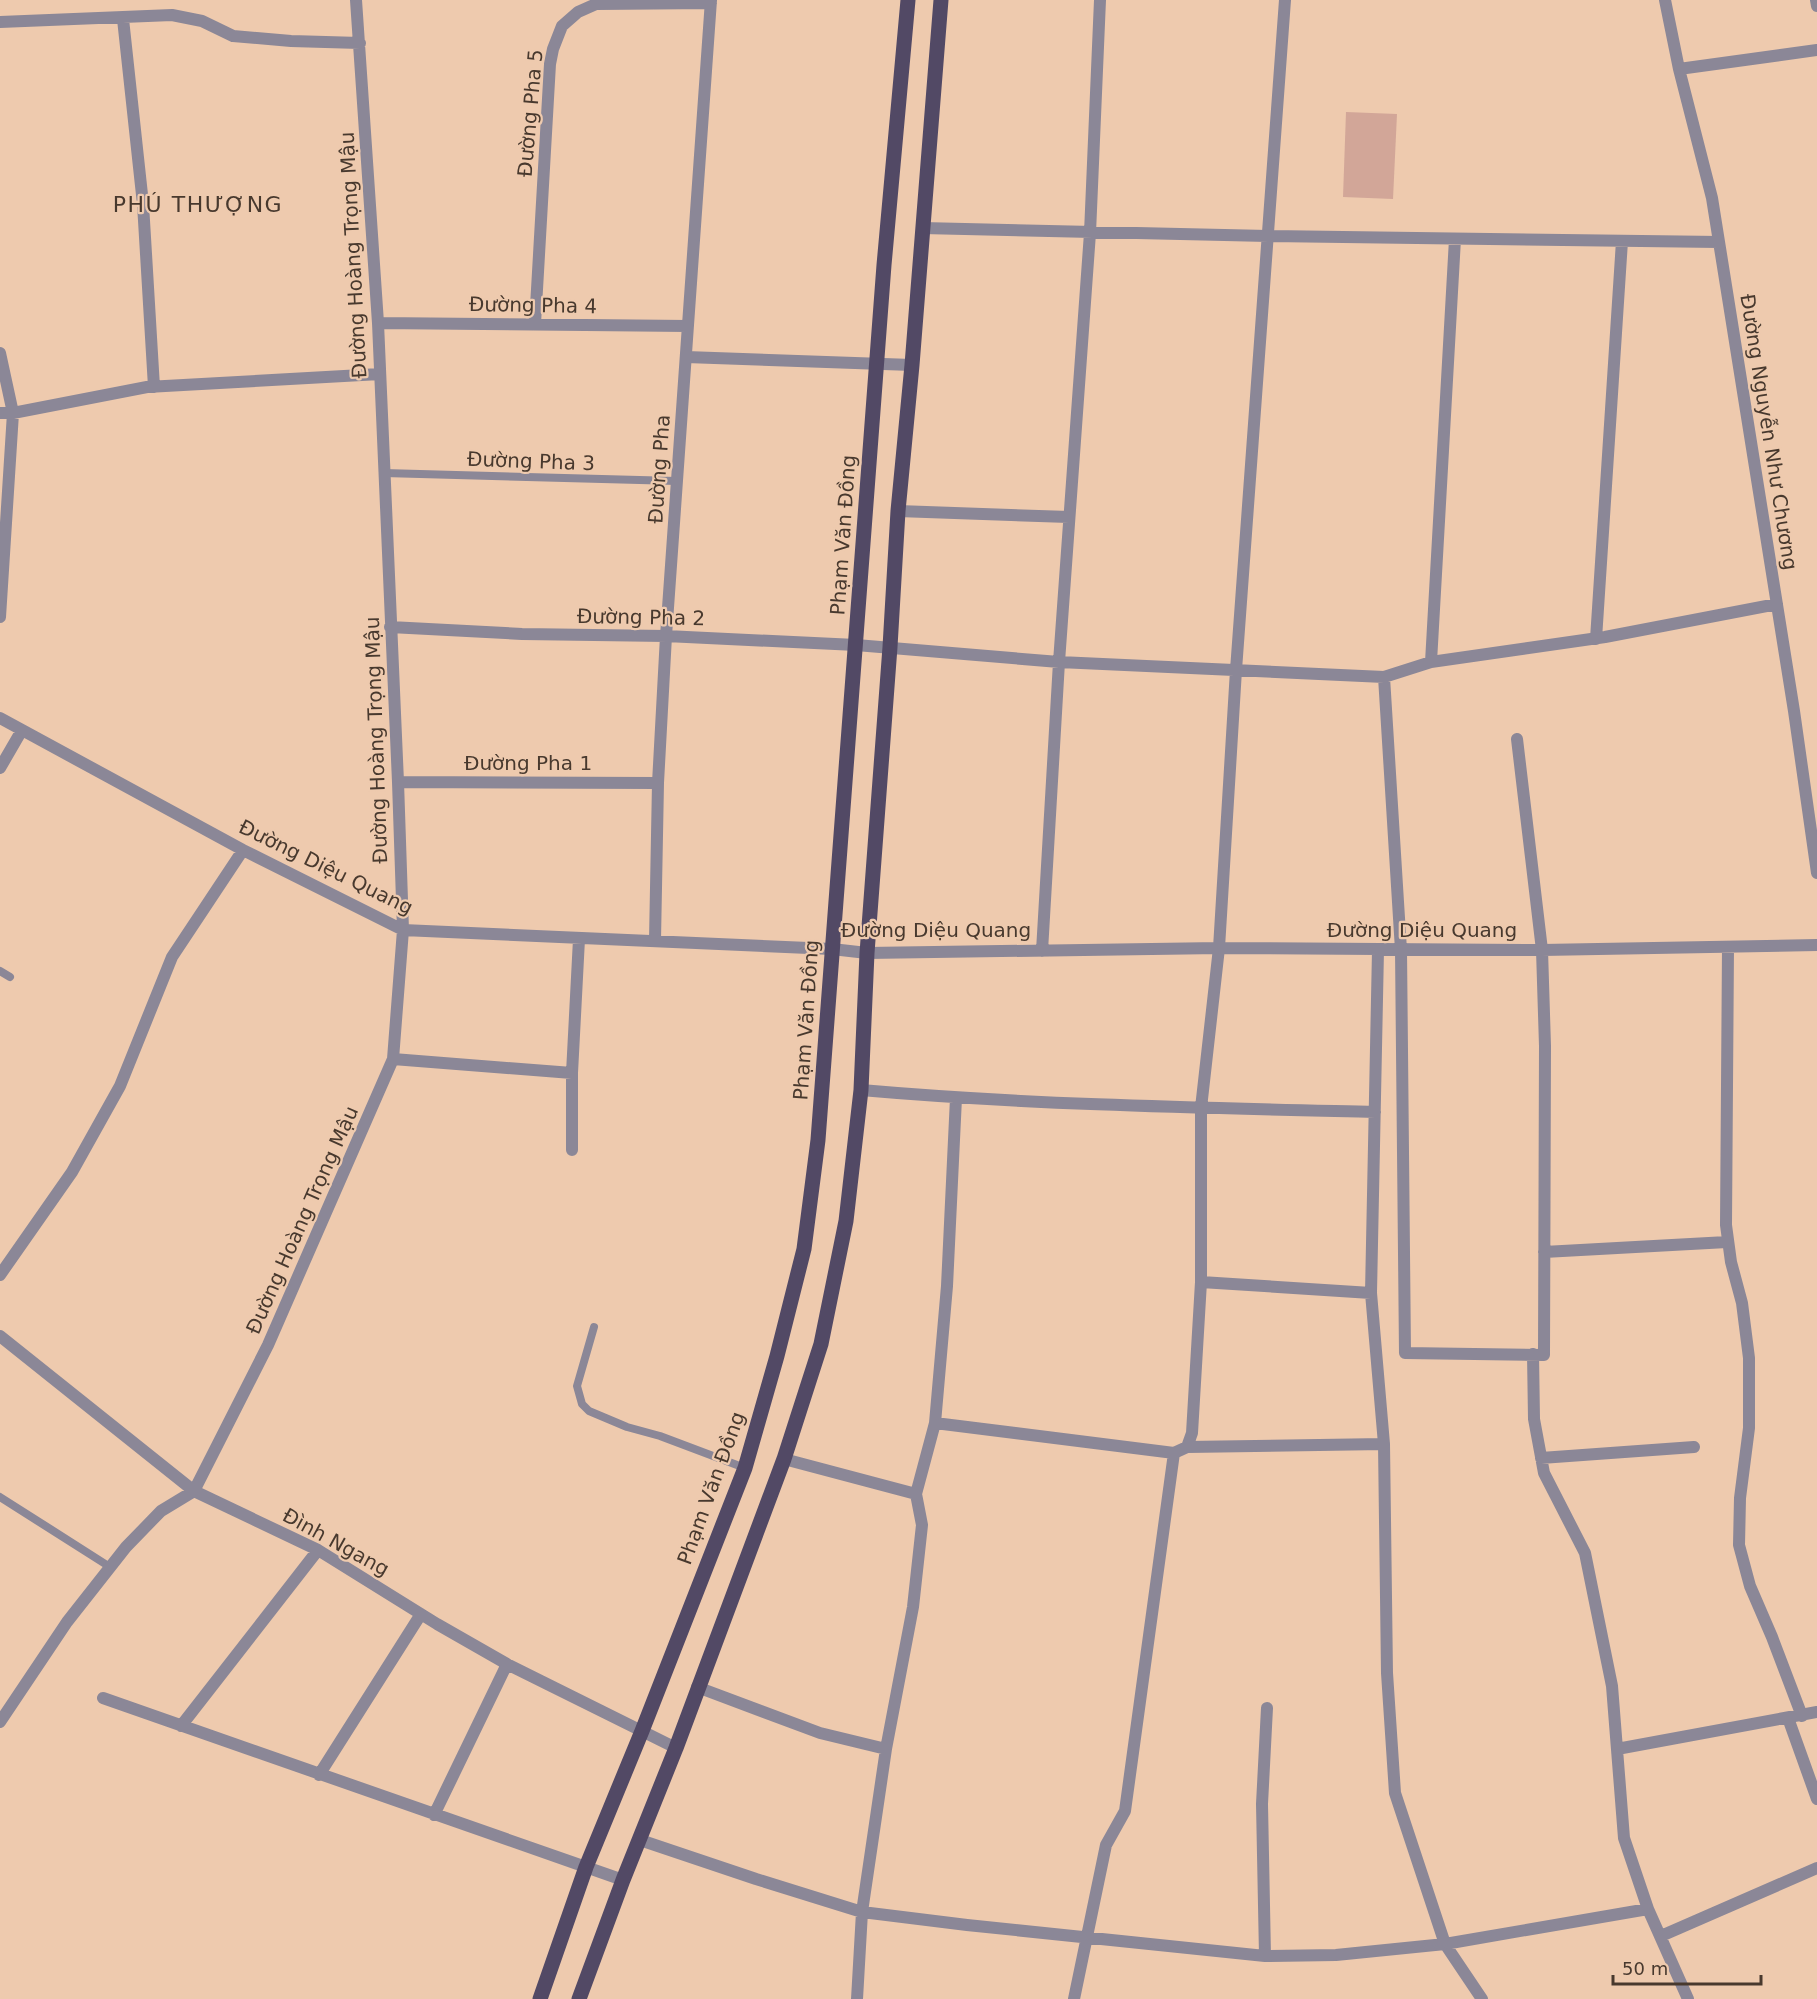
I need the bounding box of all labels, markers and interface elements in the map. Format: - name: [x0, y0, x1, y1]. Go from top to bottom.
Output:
- street label: Đường Pha 5: [512, 48, 548, 178]
- street label: Đường Hoàng Trọng Mậu: [335, 131, 371, 379]
- district label: PHÚ THƯỢNG: [113, 192, 283, 217]
- street label: Đường Pha 4: [469, 292, 597, 318]
- street label: Đường Nguyễn Như Chương: [1735, 292, 1803, 572]
- street label: Đường Pha: [643, 414, 675, 524]
- street label: Đường Pha 3: [467, 447, 595, 475]
- street label: Phạm Văn Đồng: [825, 454, 861, 616]
- street label: Đường Pha 2: [577, 604, 705, 630]
- street label: Đường Hoàng Trọng Mậu: [360, 616, 392, 864]
- street label: Đường Pha 1: [464, 751, 592, 775]
- street label: Đường Diệu Quang: [235, 814, 417, 920]
- street label: Đường Diệu Quang: [841, 918, 1031, 942]
- street label: Đường Diệu Quang: [1327, 918, 1517, 942]
- street label: Phạm Văn Đồng: [788, 939, 824, 1101]
- street label: Đường Hoàng Trọng Mậu: [241, 1102, 363, 1338]
- street label: Phạm Văn Đồng: [672, 1408, 750, 1568]
- street label: Đình Ngang: [279, 1503, 393, 1581]
- scale bar: [1613, 1948, 1762, 1986]
- text: 50 m: [1622, 1958, 1668, 1979]

